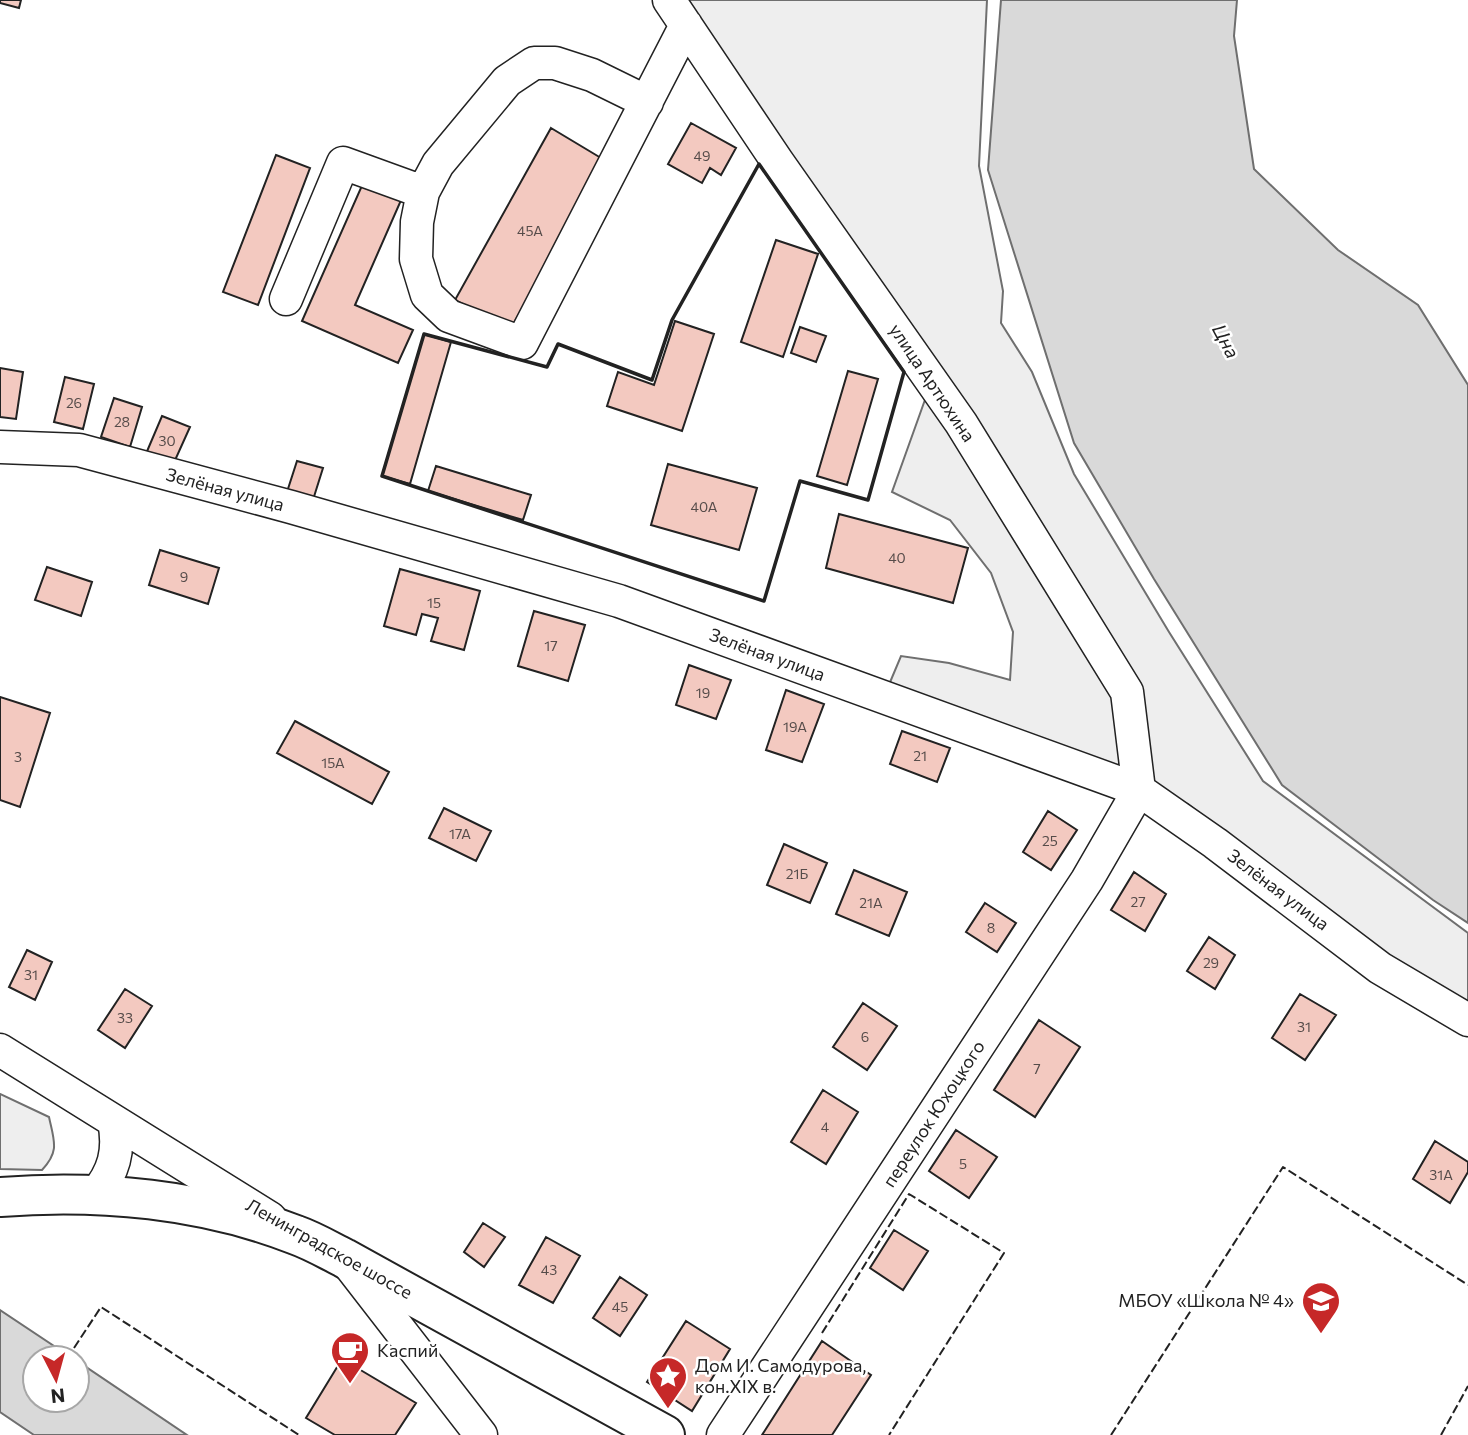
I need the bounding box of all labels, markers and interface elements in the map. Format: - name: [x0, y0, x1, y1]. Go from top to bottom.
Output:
- house number: 49: [694, 147, 710, 164]
- house number: 45А: [517, 222, 543, 239]
- street label: улица Артюхина: [885, 319, 980, 446]
- water label: Цна: [1208, 320, 1245, 362]
- house number: 26: [66, 394, 82, 411]
- house number: 28: [114, 413, 130, 430]
- house number: 30: [158, 432, 176, 449]
- street label: Зелёная улица: [164, 463, 287, 515]
- house number: 40А: [691, 498, 718, 515]
- house number: 40: [888, 549, 906, 566]
- house number: 9: [180, 568, 188, 585]
- house number: 15: [427, 594, 441, 611]
- street label: Зелёная улица: [707, 623, 828, 685]
- house number: 17: [544, 637, 558, 654]
- house number: 19: [696, 684, 710, 701]
- house number: 19А: [783, 718, 807, 735]
- house number: 21: [913, 747, 927, 764]
- house number: 3: [14, 748, 22, 765]
- house number: 15А: [321, 754, 345, 771]
- house number: 17А: [449, 825, 471, 842]
- house number: 25: [1042, 832, 1058, 849]
- street label: Зелёная улица: [1223, 844, 1334, 935]
- house number: 21Б: [786, 865, 808, 882]
- house number: 27: [1130, 893, 1146, 910]
- house number: 21А: [859, 894, 883, 911]
- house number: 8: [987, 919, 995, 936]
- house number: 29: [1203, 954, 1219, 971]
- house number: 31: [24, 966, 38, 983]
- house number: 33: [117, 1009, 133, 1026]
- house number: 31: [1297, 1018, 1311, 1035]
- house number: 6: [861, 1028, 869, 1045]
- street label: переулок Юхоцкого: [877, 1036, 989, 1191]
- house number: 7: [1033, 1060, 1041, 1077]
- house number: 4: [821, 1118, 830, 1135]
- house number: 5: [959, 1155, 967, 1172]
- house number: 31А: [1429, 1166, 1453, 1183]
- street label: Ленинградское шоссе: [242, 1193, 417, 1303]
- house number: 43: [541, 1261, 557, 1278]
- school or university icon: МБОУ «Школа № 4»: [1300, 1280, 1342, 1335]
- place label: МБОУ «Школа № 4»: [1118, 1289, 1294, 1311]
- house number: 45: [612, 1298, 628, 1315]
- cafe icon: Каспий: [329, 1330, 371, 1385]
- place label: Каспий: [377, 1339, 438, 1361]
- north arrow: [21, 1344, 91, 1414]
- place label: Дом И. Самодурова, кон.XIX в.: [695, 1354, 866, 1397]
- place icon: Дом И. Самодурова, кон.XIX в.: [647, 1355, 689, 1410]
- text: N: [50, 1384, 66, 1409]

